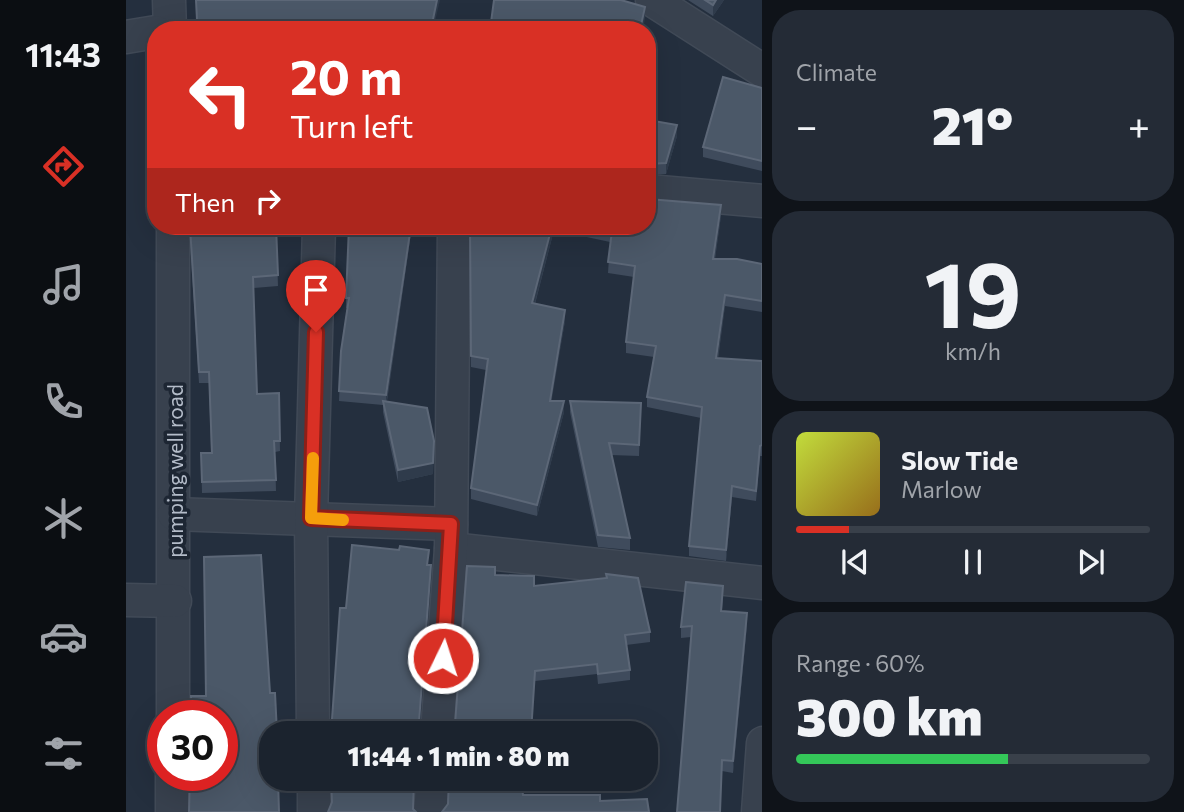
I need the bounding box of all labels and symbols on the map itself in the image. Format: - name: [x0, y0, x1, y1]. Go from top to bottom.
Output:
- pin: [286, 260, 346, 332]
- street label: pumping well road: [162, 384, 187, 558]
- position arrow: [406, 621, 480, 695]
- speed limit sign: 30: [147, 700, 238, 791]

